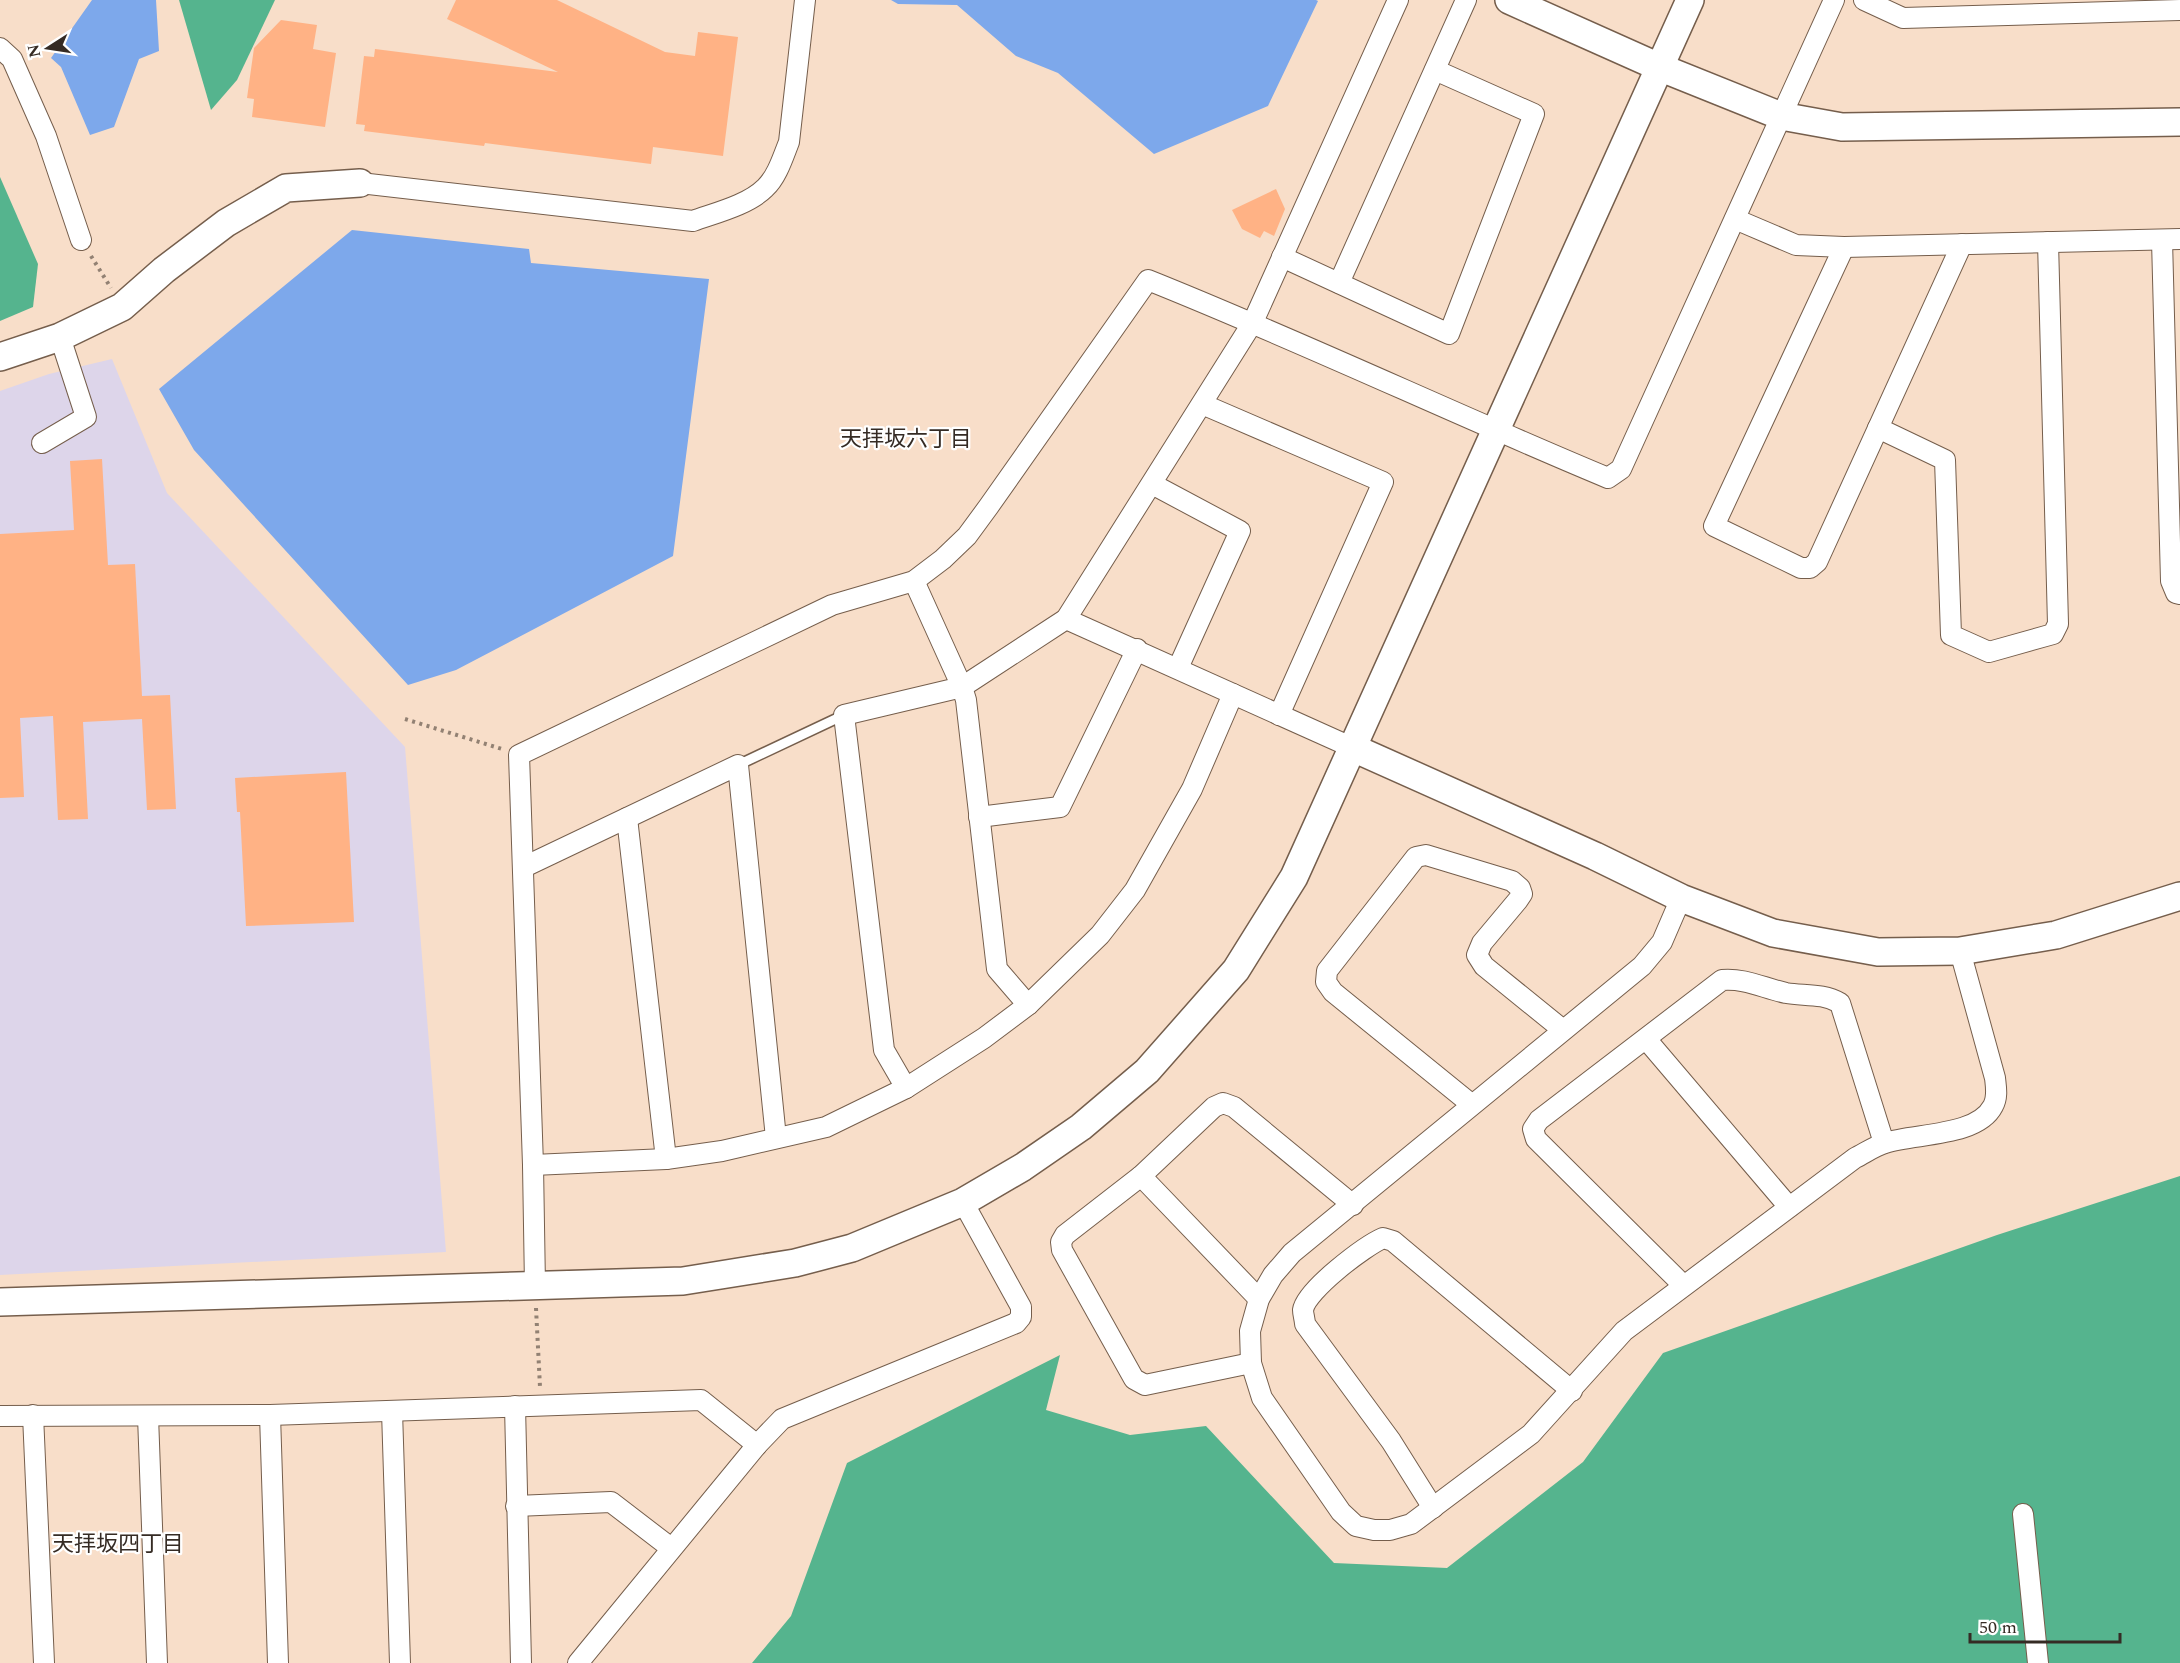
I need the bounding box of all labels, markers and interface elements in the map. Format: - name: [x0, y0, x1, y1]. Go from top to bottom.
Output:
- north arrow: [18, 18, 78, 78]
- text: N: [21, 42, 47, 60]
- district label: 天拝坂六丁目: [840, 423, 972, 456]
- district label: 天拝坂四丁目: [52, 1528, 184, 1561]
- scale bar: [1970, 1606, 2120, 1644]
- text: 50 m: [1979, 1614, 2017, 1641]

